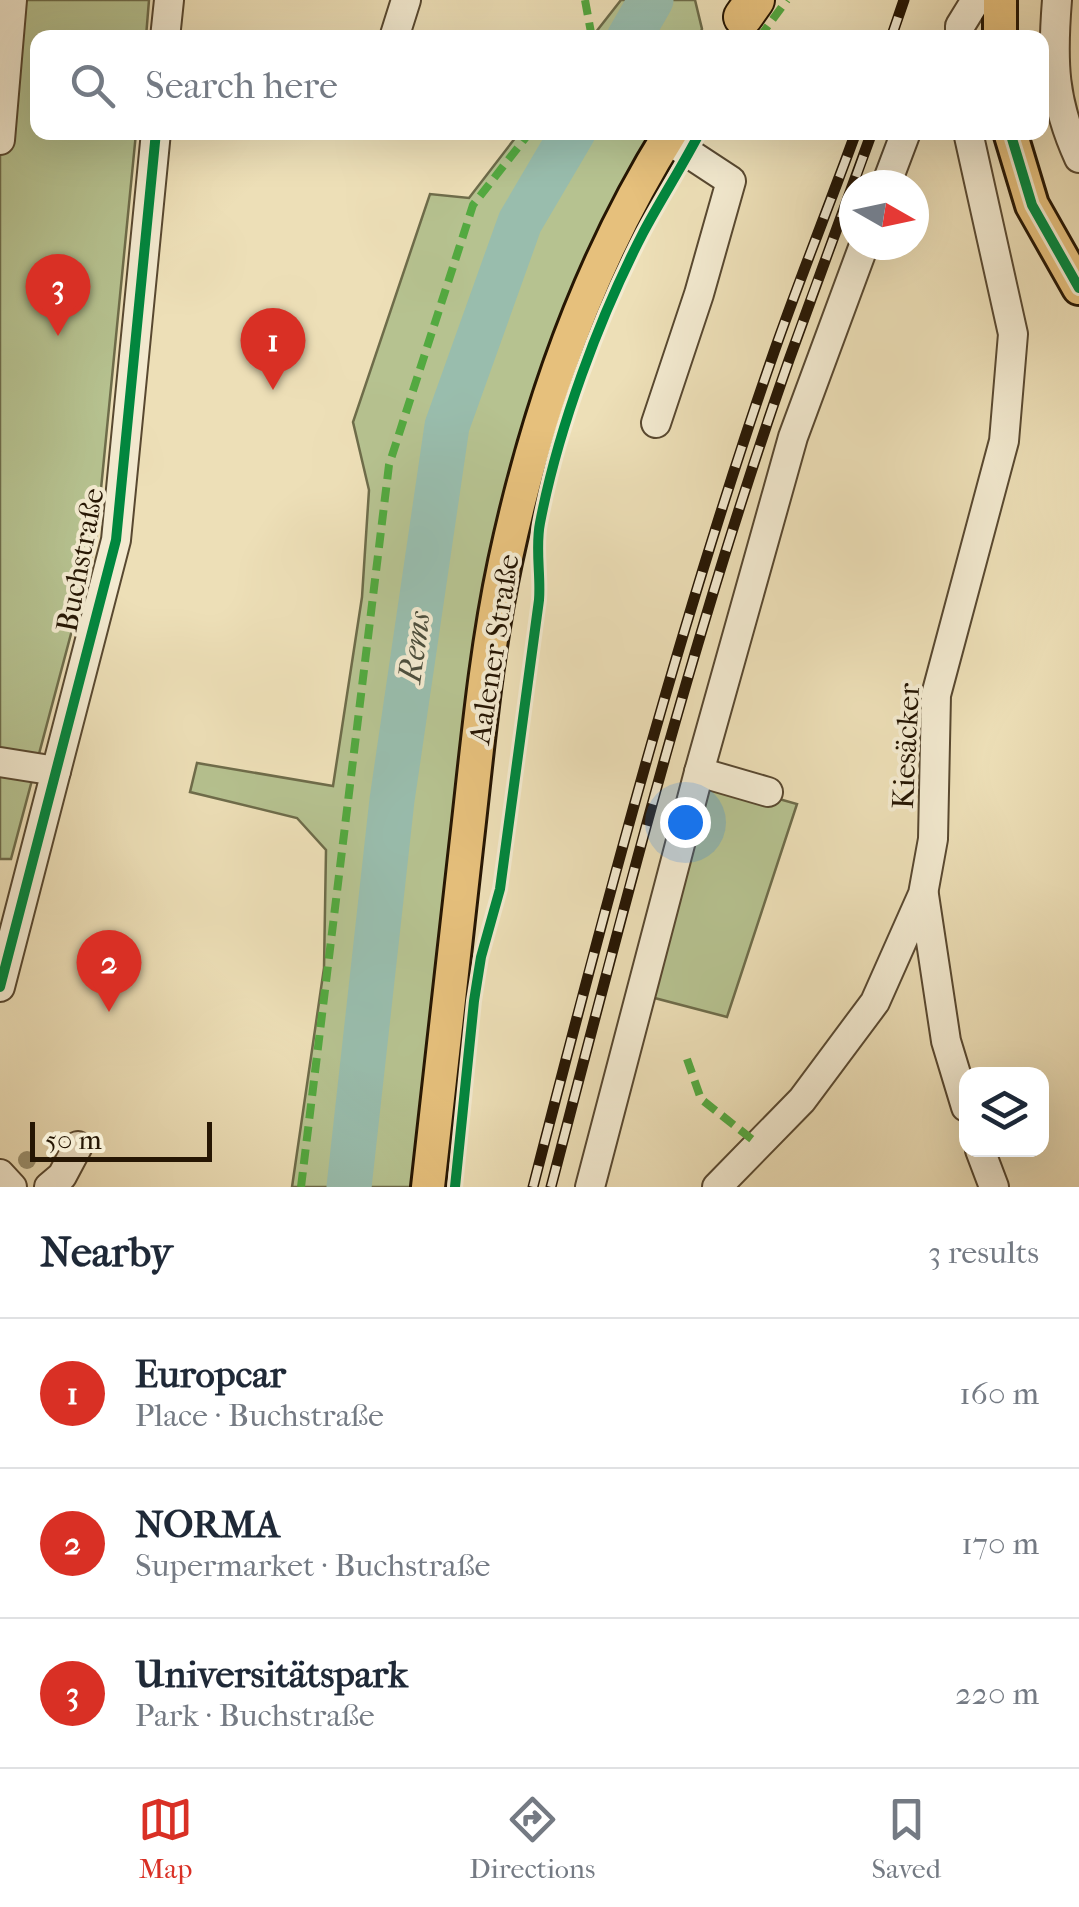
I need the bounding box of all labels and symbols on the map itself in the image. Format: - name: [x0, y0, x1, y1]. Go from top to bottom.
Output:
- north arrow: [839, 170, 929, 260]
- pin: 3: [26, 254, 90, 336]
- pin: 1: [240, 308, 306, 390]
- street label: Buchstraße: [49, 485, 112, 635]
- street label: Aalener Straße: [462, 552, 527, 747]
- water label: Rems: [391, 608, 438, 687]
- street label: Kiesäcker: [886, 682, 927, 810]
- your location: [660, 797, 711, 848]
- pin: 2: [76, 930, 142, 1012]
- scale bar: [30, 1117, 212, 1162]

